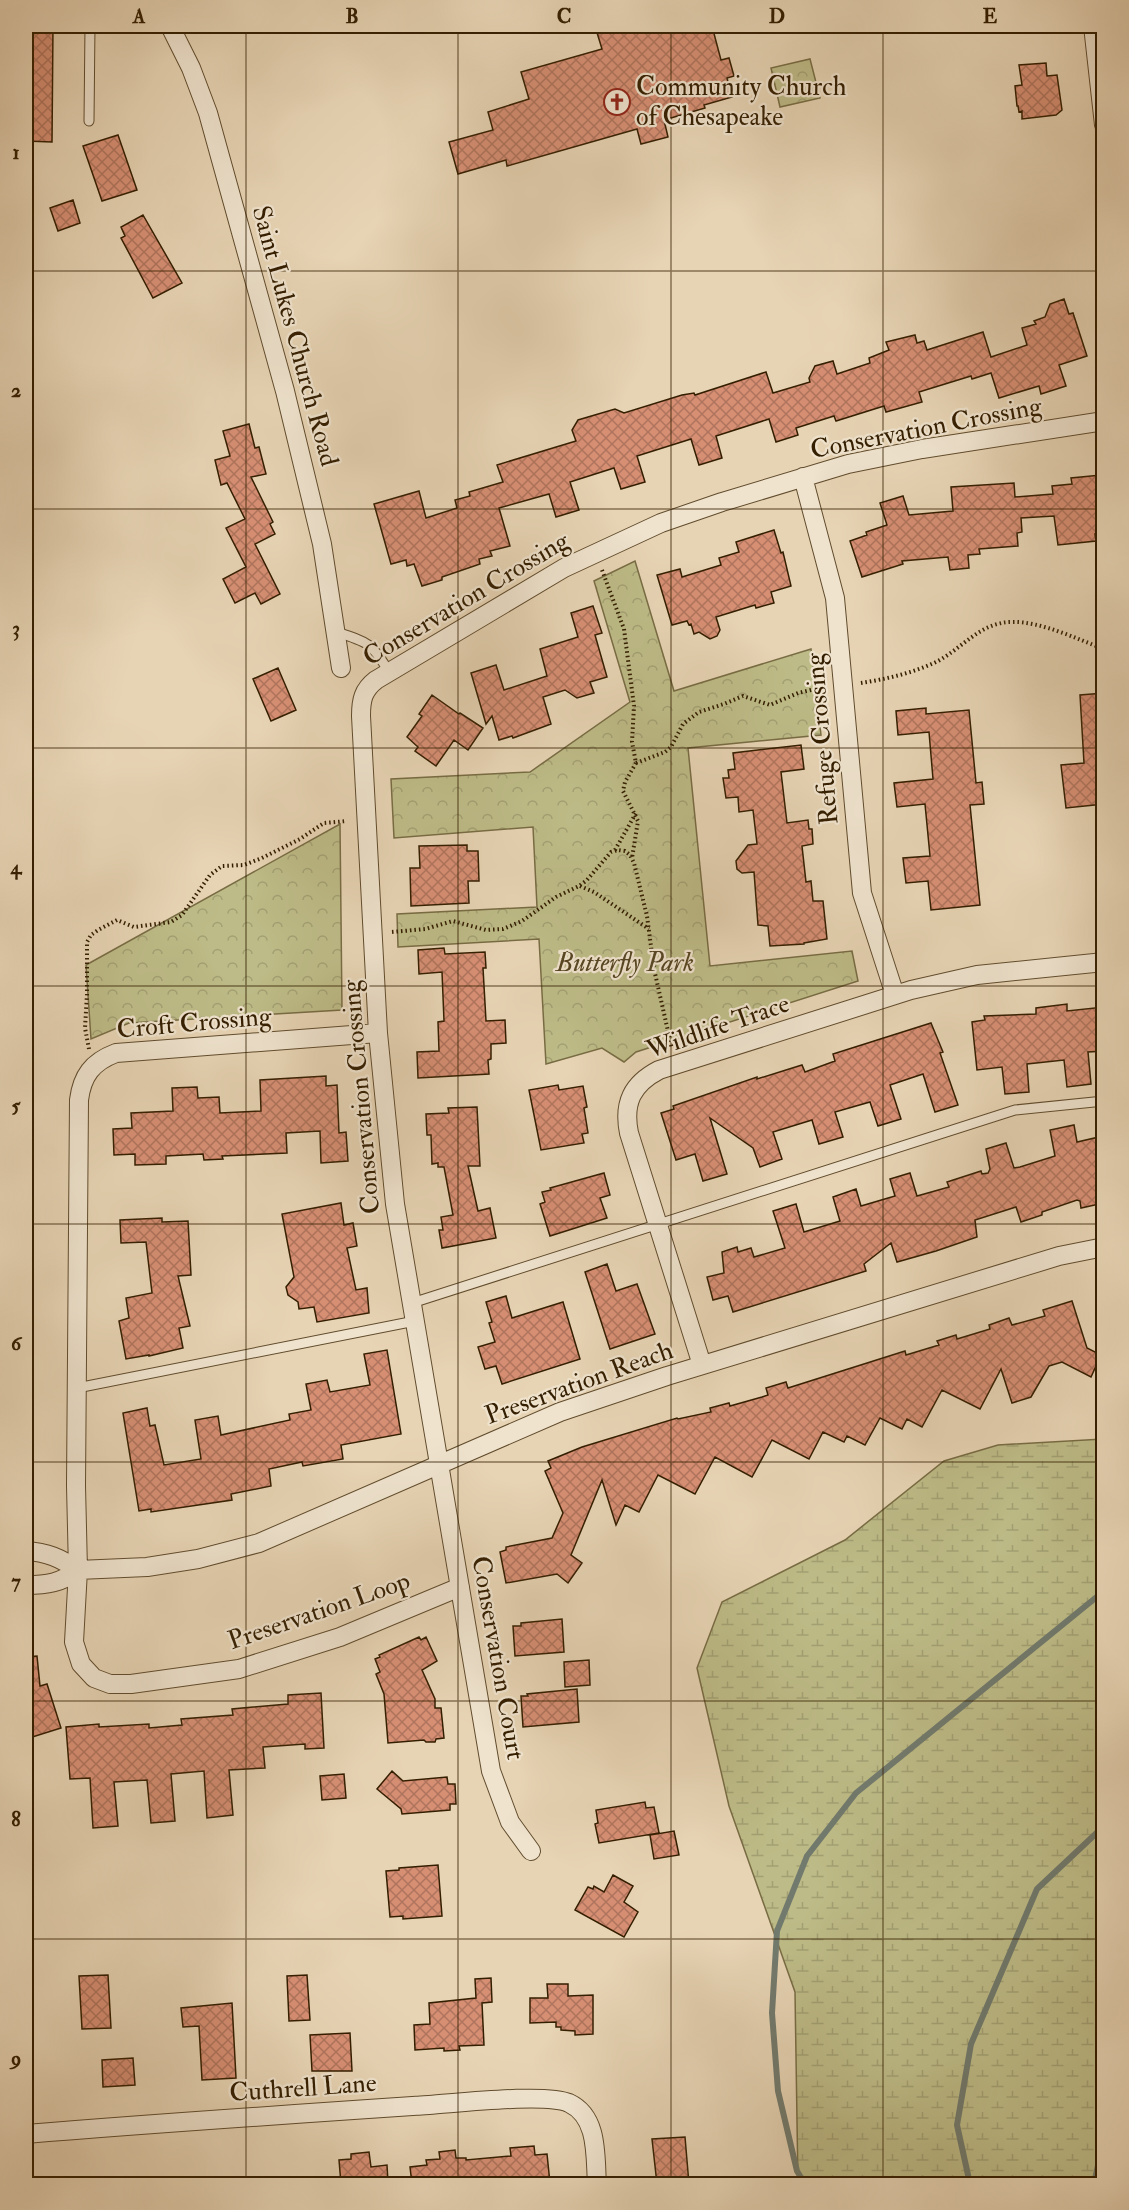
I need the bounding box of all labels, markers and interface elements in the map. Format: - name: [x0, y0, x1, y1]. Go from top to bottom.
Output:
- text: A: [132, 4, 146, 29]
- text: B: [345, 4, 359, 29]
- text: C: [557, 4, 571, 29]
- text: D: [769, 4, 785, 29]
- text: E: [983, 4, 998, 29]
- place label: Community Church of Chesapeake: [636, 71, 847, 134]
- church icon: Community Church of Chesapeake: [602, 87, 632, 117]
- text: 1: [12, 140, 20, 165]
- street label: Saint Lukes Church Road: [245, 202, 345, 470]
- text: 2: [11, 378, 21, 403]
- street label: Conservation Crossing: [808, 390, 1046, 466]
- street label: Conservation Crossing: [357, 524, 576, 673]
- text: 3: [12, 616, 20, 641]
- street label: Refuge Crossing: [798, 651, 845, 826]
- text: 4: [10, 855, 23, 880]
- park label: Butterfly Park: [554, 947, 694, 979]
- street label: Conservation Crossing: [335, 977, 387, 1215]
- street label: Wildlife Trace: [641, 988, 794, 1067]
- street label: Croft Crossing: [115, 1000, 274, 1046]
- text: 5: [12, 1093, 22, 1118]
- text: 6: [11, 1331, 23, 1356]
- street label: Preservation Reach: [481, 1334, 678, 1432]
- street label: Conservation Court: [464, 1554, 532, 1762]
- street label: Preservation Loop: [224, 1565, 415, 1658]
- text: 7: [11, 1569, 21, 1594]
- text: 8: [11, 1807, 21, 1832]
- text: 9: [9, 2046, 21, 2071]
- street label: Cuthrell Lane: [228, 2067, 378, 2109]

